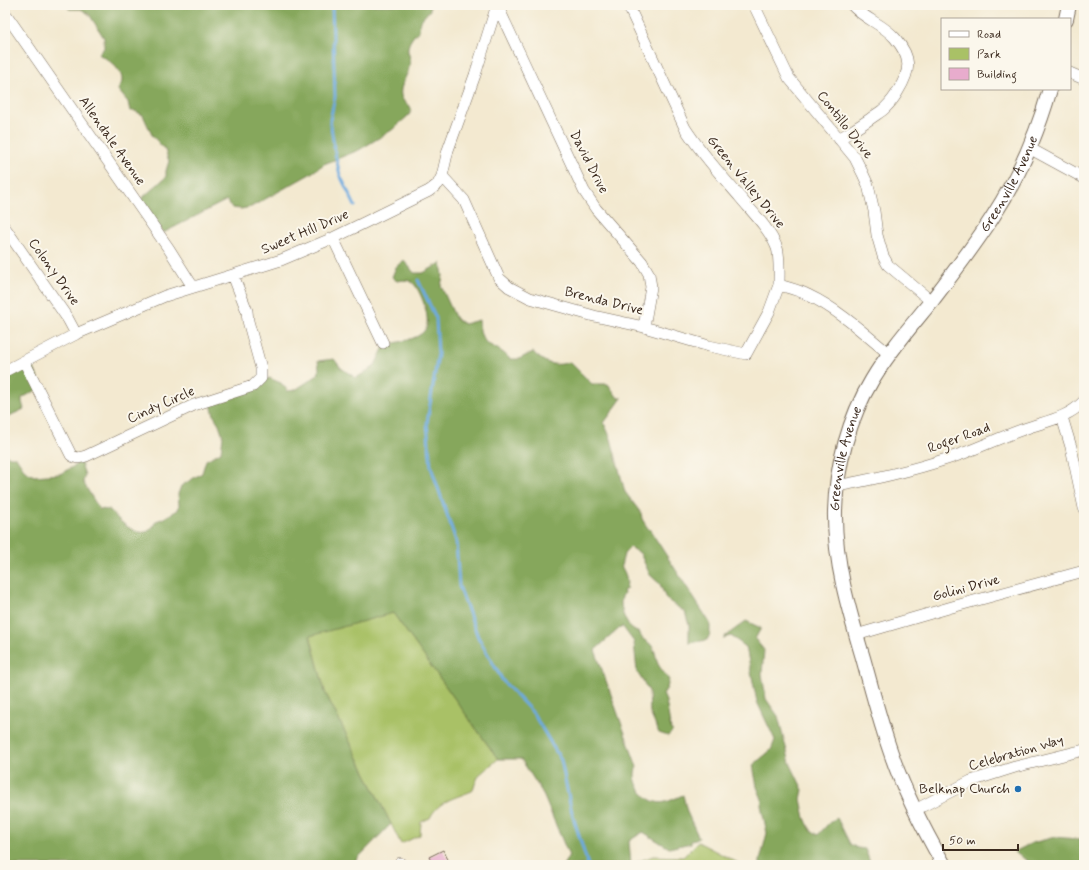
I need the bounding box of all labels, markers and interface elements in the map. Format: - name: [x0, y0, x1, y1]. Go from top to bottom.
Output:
- legend: [941, 18, 1071, 90]
- text: Road: [977, 27, 1001, 43]
- text: Park: [977, 47, 1001, 63]
- text: Building: [977, 67, 1017, 84]
- street label: Contillo Drive: [813, 87, 877, 163]
- street label: Allendale Avenue: [75, 93, 149, 189]
- street label: David Drive: [565, 127, 613, 197]
- street label: Green Valley Drive: [703, 132, 789, 232]
- street label: Greenville Avenue: [976, 133, 1042, 236]
- street label: Sweet Hill Drive: [258, 205, 352, 259]
- street label: Colony Drive: [24, 235, 84, 309]
- street label: Brenda Drive: [563, 283, 645, 320]
- street label: Cindy Circle: [124, 382, 198, 428]
- street label: Greenville Avenue: [826, 403, 866, 511]
- street label: Roger Road: [925, 418, 993, 459]
- street label: Golini Drive: [930, 570, 1002, 606]
- street label: Celebration Way: [967, 731, 1065, 775]
- place label: Belknap Church: [919, 780, 1010, 798]
- marker: Belknap Church: [1013, 784, 1023, 794]
- scale bar: [943, 826, 1018, 852]
- text: 50 m: [949, 833, 976, 849]

